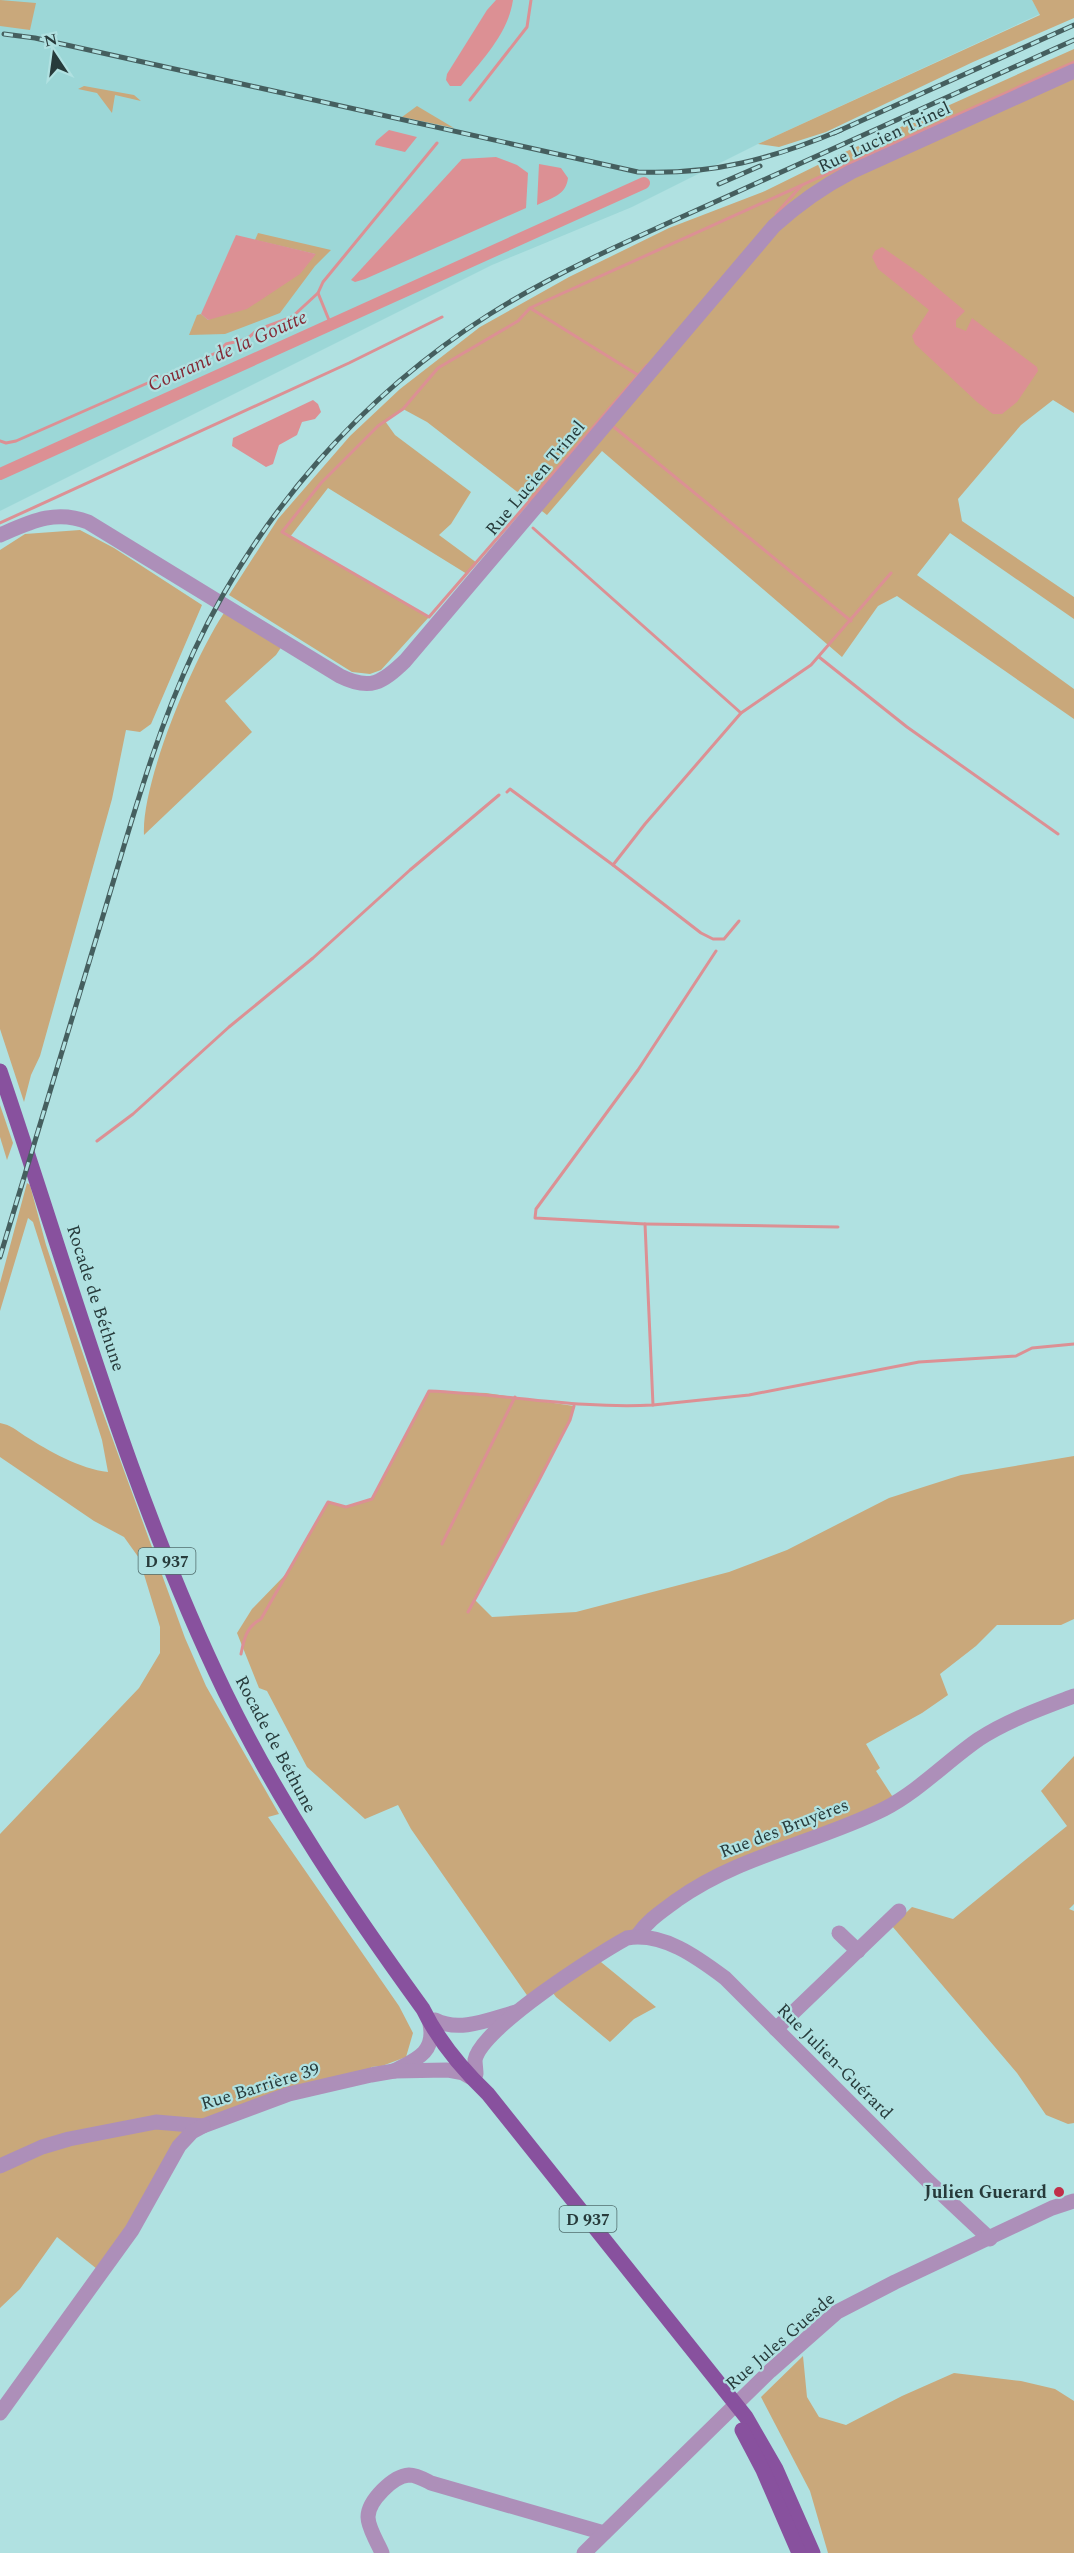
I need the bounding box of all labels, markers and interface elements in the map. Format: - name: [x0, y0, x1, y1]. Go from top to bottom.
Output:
- north arrow: [24, 24, 84, 84]
- text: N: [42, 27, 60, 54]
- street label: Rue Lucien Trinel: [813, 95, 955, 180]
- water label: Courant de la Goutte: [143, 302, 312, 400]
- street label: Rue Lucien Trinel: [479, 415, 592, 542]
- street label: Rocade de Béthune: [59, 1221, 132, 1375]
- road number: D 937: [138, 1548, 195, 1574]
- street label: Rocade de Béthune: [228, 1671, 323, 1818]
- street label: Rue des Bruyères: [716, 1791, 853, 1866]
- street label: Rue Julien-Guérard: [770, 1997, 899, 2126]
- street label: Rue Barrière 39: [197, 2056, 323, 2117]
- place label: Julien Guerard: [924, 2179, 1048, 2206]
- marker: Julien Guerard: [1052, 2185, 1066, 2199]
- road number: D 937: [560, 2206, 616, 2232]
- street label: Rue Jules Guesde: [720, 2286, 841, 2397]

